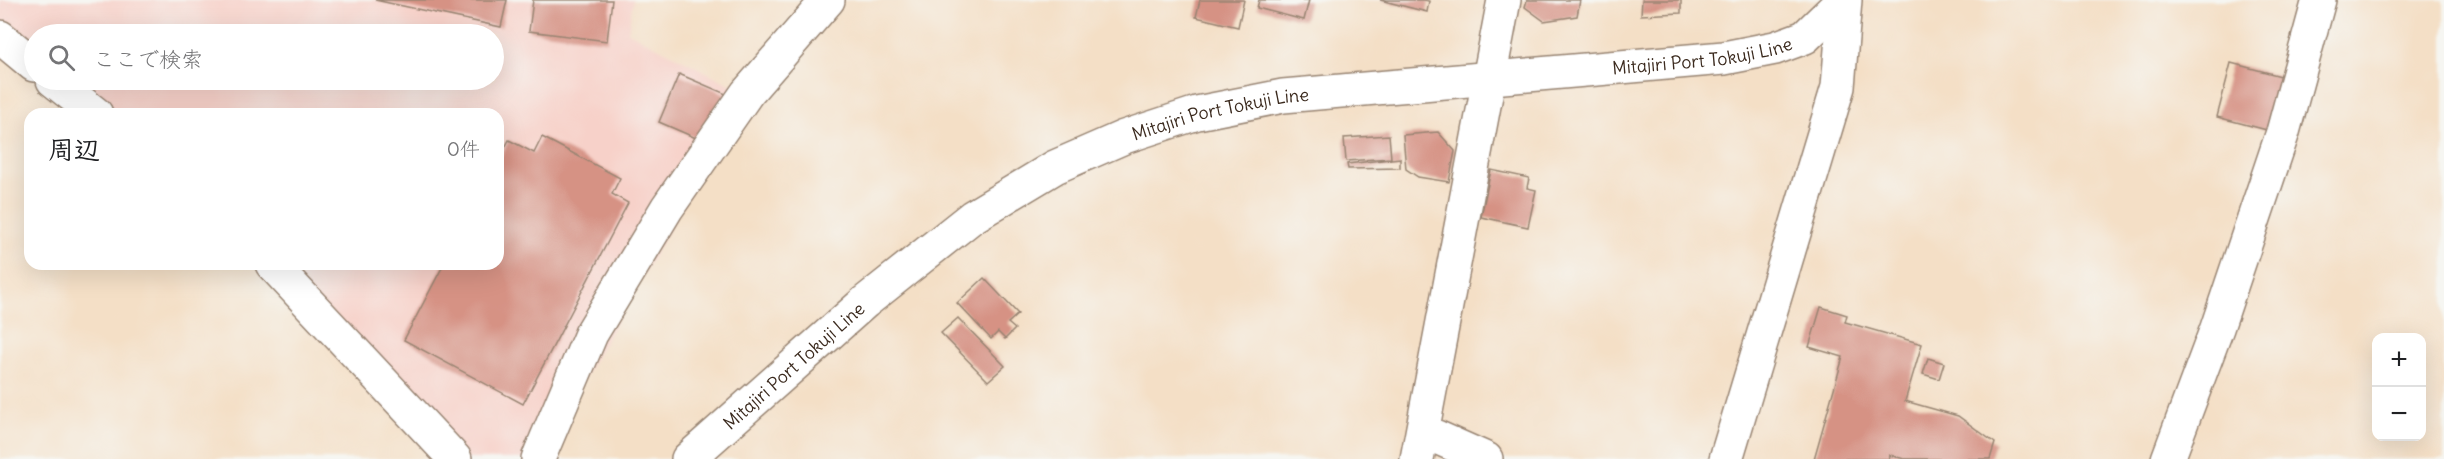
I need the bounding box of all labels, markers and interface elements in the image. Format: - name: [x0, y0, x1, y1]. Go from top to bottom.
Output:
- search box: [24, 24, 504, 90]
- street label: Mitajiri Port Tokuji Line: [1611, 31, 1795, 79]
- icon: search: [45, 41, 78, 74]
- text: ここで検索: [93, 45, 203, 73]
- street label: Mitajiri Port Tokuji Line: [1129, 82, 1310, 145]
- text: 周辺: [48, 133, 100, 166]
- text: 0件: [447, 136, 480, 161]
- street label: Mitajiri Port Tokuji Line: [718, 297, 869, 434]
- map controls: [2372, 333, 2426, 441]
- button: +: [2372, 333, 2426, 387]
- button: −: [2372, 387, 2426, 441]

